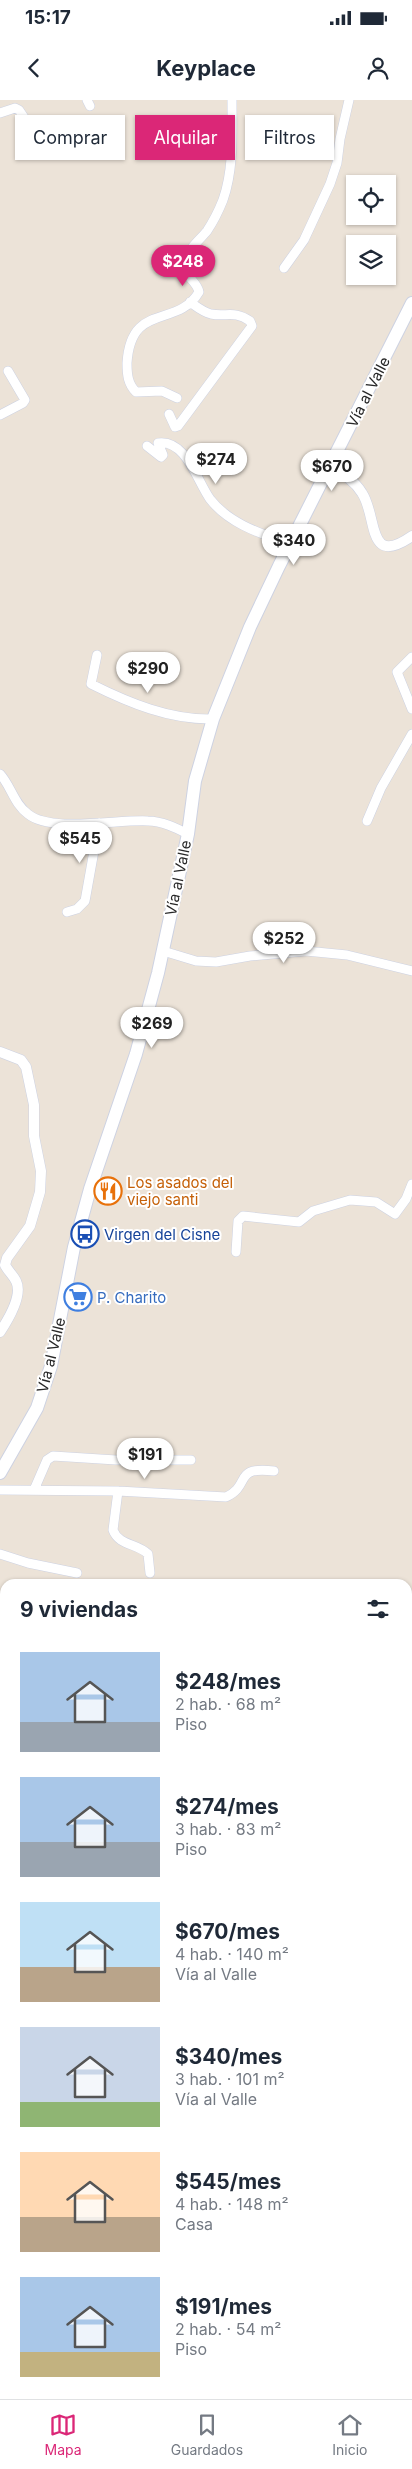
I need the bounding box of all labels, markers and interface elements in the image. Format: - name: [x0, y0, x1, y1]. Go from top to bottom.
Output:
- text: 15:17: [25, 6, 71, 29]
- icon: back: [20, 54, 48, 82]
- icon: person: [364, 54, 392, 82]
- text: Keyplace: [156, 55, 256, 81]
- chip: Comprar: [15, 115, 125, 160]
- chip: Alquilar: [135, 115, 235, 160]
- chip: Filtros: [245, 115, 334, 160]
- map controls: [346, 175, 396, 285]
- button: locate: [346, 175, 396, 225]
- button: layers: [346, 235, 396, 285]
- pin: $248: [153, 244, 213, 287]
- text: $248: [162, 251, 204, 271]
- street label: Vía al Valle: [342, 353, 394, 431]
- pin: $274: [186, 442, 246, 485]
- text: $274: [196, 449, 236, 469]
- pin: $670: [302, 450, 362, 492]
- text: $670: [312, 456, 352, 476]
- pin: $340: [264, 524, 324, 566]
- text: $340: [273, 530, 315, 550]
- pin: $290: [118, 652, 178, 694]
- text: $290: [127, 658, 169, 678]
- pin: $545: [50, 822, 110, 864]
- text: $545: [59, 828, 101, 848]
- street label: Vía al Valle: [161, 838, 195, 918]
- pin: $252: [254, 922, 314, 964]
- text: $252: [264, 928, 304, 948]
- pin: $269: [122, 1006, 182, 1049]
- text: $269: [131, 1013, 173, 1033]
- place label: Los asados del viejo santi: [127, 1173, 233, 1209]
- restaurant icon: Los asados del viejo santi: [93, 1176, 123, 1206]
- bus stop icon: Virgen del Cisne: [70, 1219, 100, 1249]
- place label: Virgen del Cisne: [104, 1225, 220, 1244]
- supermarket icon: P. Charito: [63, 1282, 93, 1312]
- place label: P. Charito: [97, 1288, 166, 1307]
- street label: Vía al Valle: [32, 1315, 70, 1395]
- pin: $191: [115, 1438, 175, 1480]
- text: $191: [128, 1444, 162, 1464]
- icon: filters: [364, 1595, 392, 1623]
- text: 9 viviendas: [20, 1597, 138, 1622]
- text: $248/mes: [175, 1669, 281, 1694]
- icon: home: [60, 1672, 120, 1732]
- text: 2 hab. · 68 m²: [175, 1694, 281, 1714]
- text: Piso: [175, 1714, 207, 1734]
- text: $274/mes: [175, 1794, 279, 1819]
- icon: home: [60, 1797, 120, 1857]
- text: 3 hab. · 83 m²: [175, 1819, 281, 1839]
- text: Piso: [175, 1839, 207, 1859]
- text: $670/mes: [175, 1919, 280, 1944]
- icon: home: [60, 1922, 120, 1982]
- text: 4 hab. · 140 m²: [175, 1944, 289, 1964]
- text: Vía al Valle: [175, 1964, 257, 1984]
- text: $340/mes: [175, 2044, 282, 2069]
- icon: home: [60, 2047, 120, 2107]
- text: 3 hab. · 101 m²: [175, 2069, 285, 2089]
- text: Vía al Valle: [175, 2089, 257, 2109]
- text: $545/mes: [175, 2169, 281, 2194]
- icon: home: [60, 2172, 120, 2232]
- text: 4 hab. · 148 m²: [175, 2194, 289, 2214]
- text: Casa: [175, 2214, 213, 2234]
- text: $191/mes: [175, 2294, 272, 2319]
- icon: home: [60, 2297, 120, 2357]
- text: 2 hab. · 54 m²: [175, 2319, 281, 2339]
- text: Piso: [175, 2339, 207, 2359]
- tab: Mapa: [45, 2411, 82, 2458]
- tab: Guardados: [171, 2411, 243, 2458]
- tab: Inicio: [332, 2411, 367, 2458]

